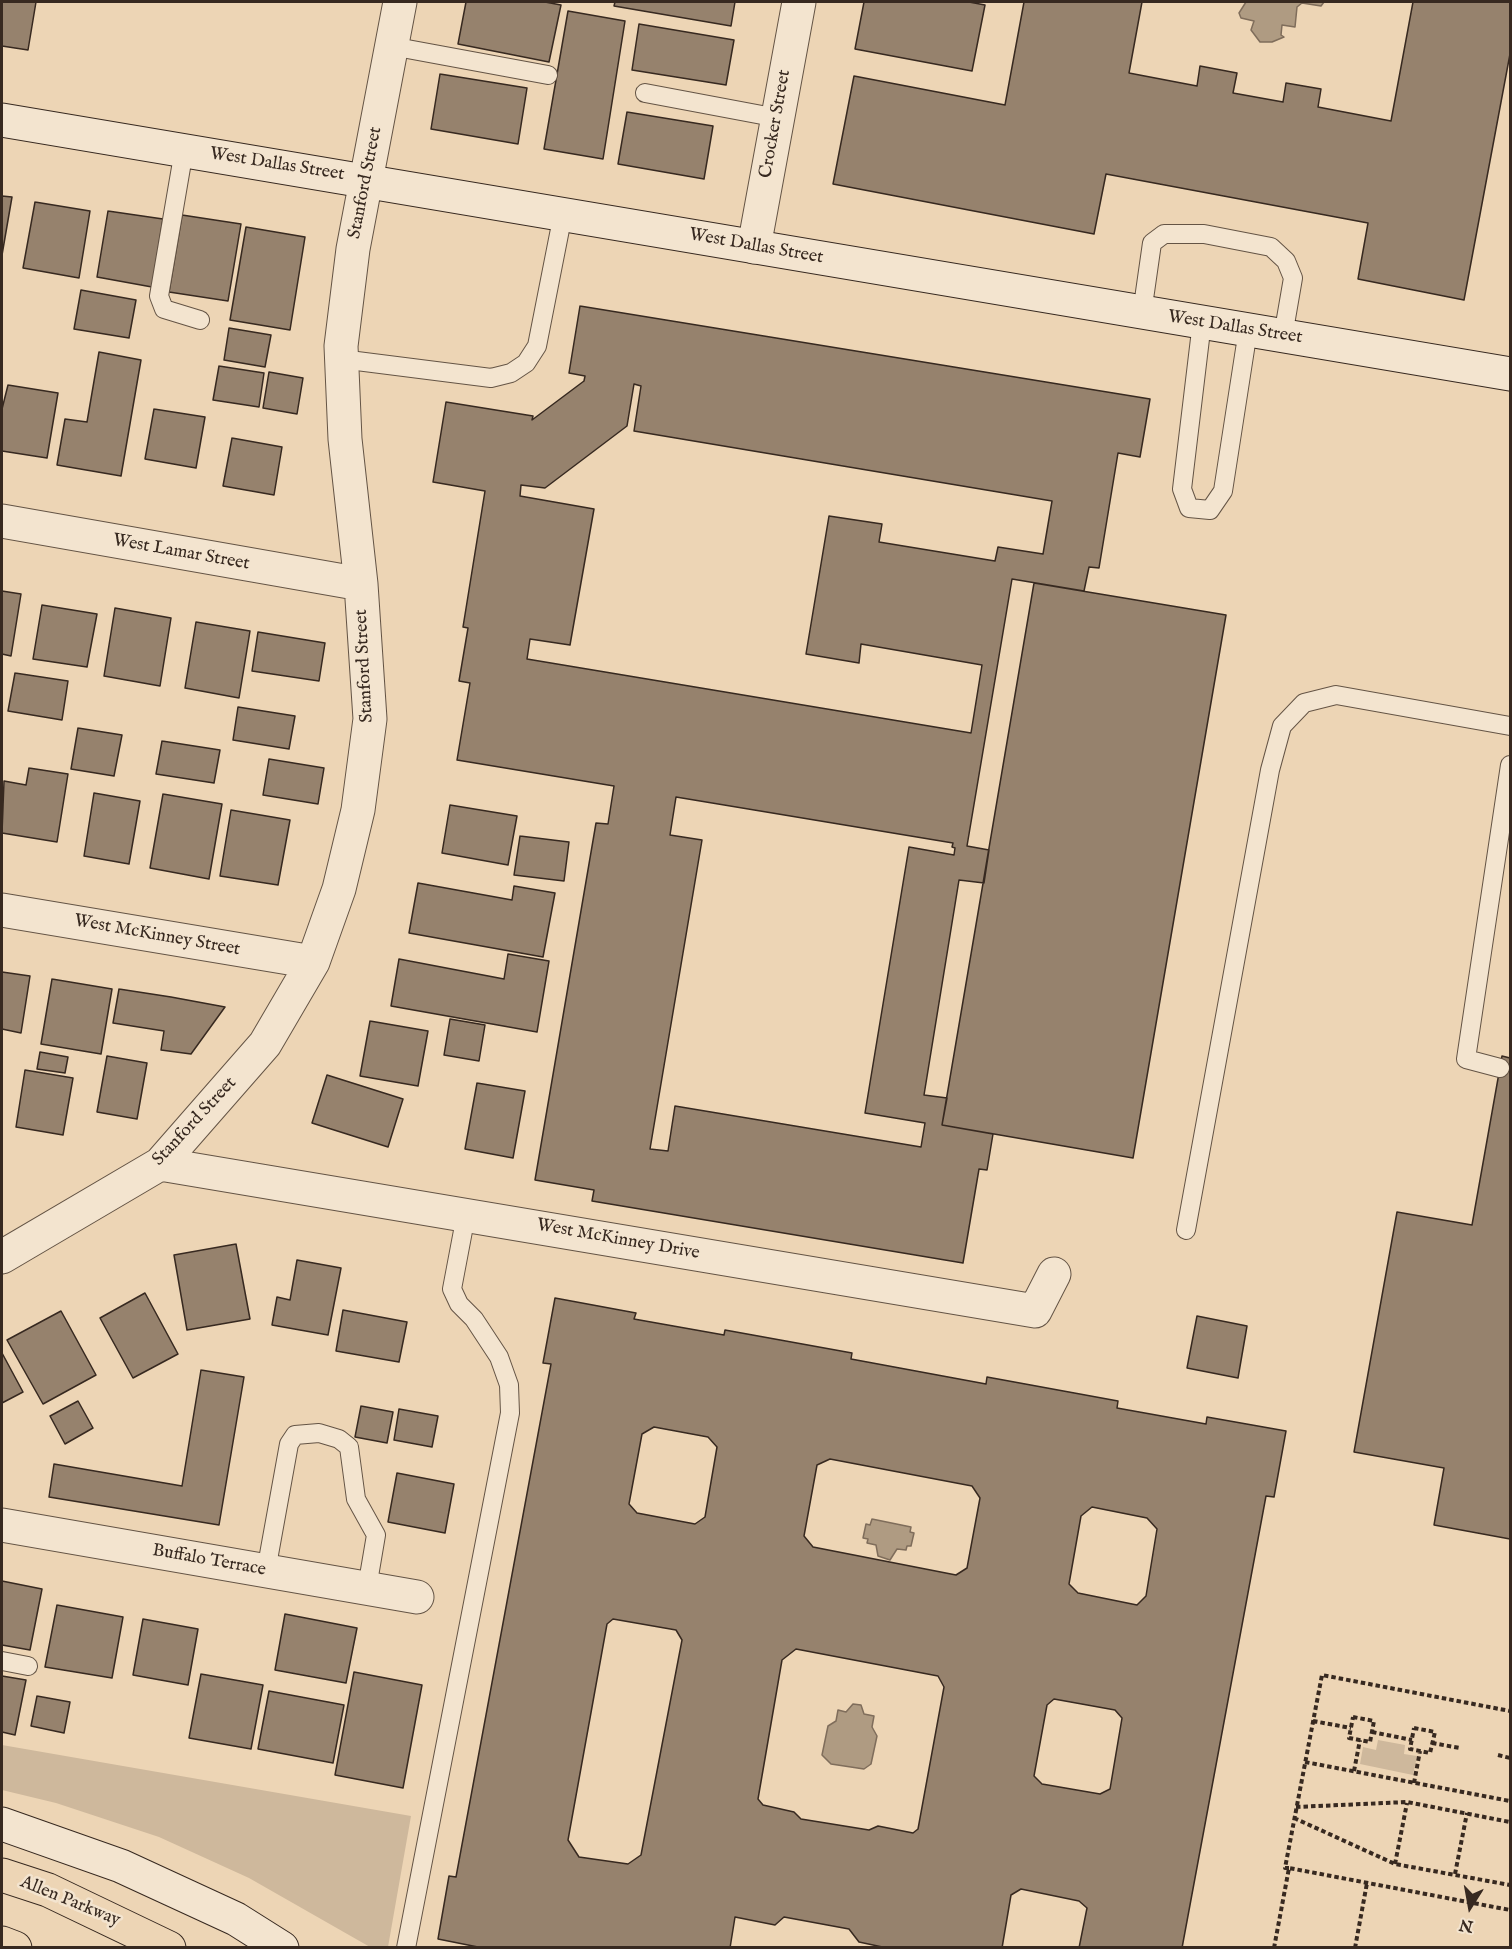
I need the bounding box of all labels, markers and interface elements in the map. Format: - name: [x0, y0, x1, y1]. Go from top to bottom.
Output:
- street label: Crocker Street: [756, 68, 796, 180]
- street label: Stanford Street: [345, 125, 387, 241]
- street label: West Dallas Street: [208, 144, 346, 186]
- street label: West Dallas Street: [687, 225, 825, 269]
- street label: West Dallas Street: [1166, 307, 1304, 349]
- street label: West Lamar Street: [111, 530, 251, 576]
- street label: Stanford Street: [351, 609, 379, 723]
- street label: West McKinney Street: [72, 911, 242, 961]
- street label: Stanford Street: [148, 1073, 242, 1171]
- street label: West McKinney Drive: [535, 1215, 701, 1265]
- street label: Buffalo Terrace: [151, 1540, 267, 1582]
- street label: Allen Parkway: [17, 1872, 123, 1932]
- north arrow: [1440, 1877, 1500, 1937]
- text: N: [1458, 1914, 1475, 1936]

